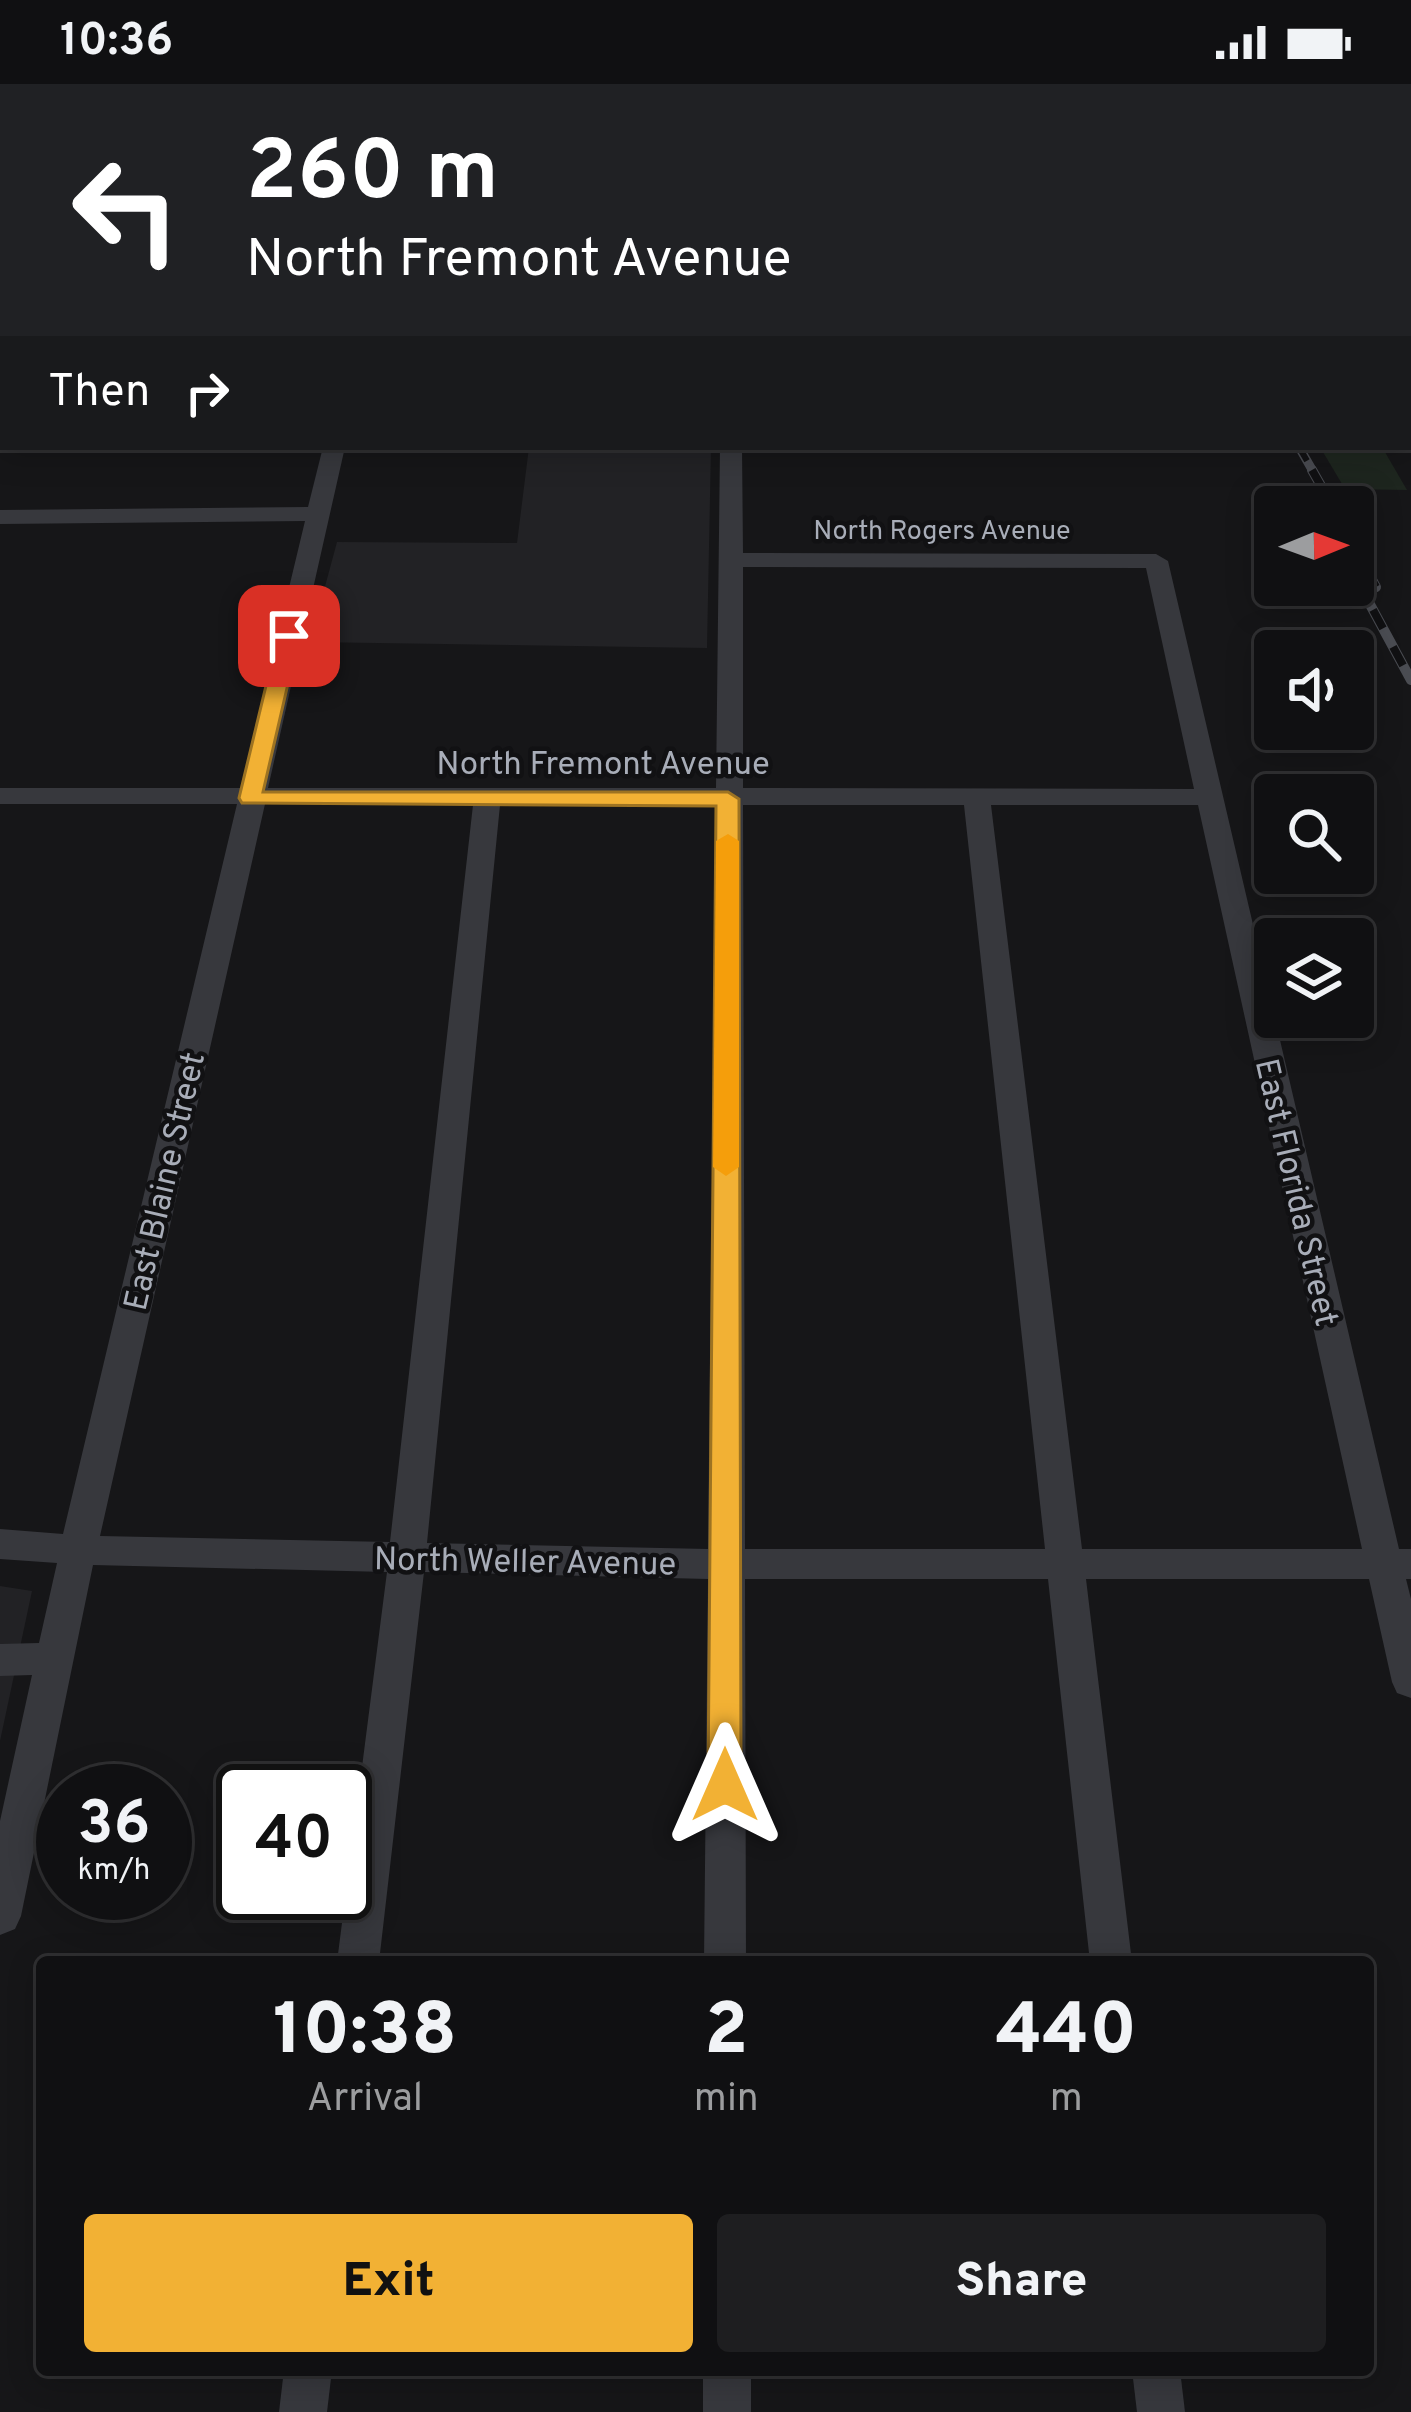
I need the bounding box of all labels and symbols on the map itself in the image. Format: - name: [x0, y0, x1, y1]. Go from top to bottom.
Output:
- north arrow: [1254, 486, 1374, 606]
- street label: North Rogers Avenue: [813, 515, 1071, 549]
- pin: [238, 585, 340, 687]
- street label: North Fremont Avenue: [436, 745, 770, 787]
- street label: East Blaine Street: [117, 1049, 217, 1315]
- street label: East Florida Street: [1243, 1055, 1345, 1331]
- street label: North Weller Avenue: [373, 1540, 676, 1588]
- position arrow: [662, 1722, 788, 1848]
- speed limit sign: 40: [216, 1764, 372, 1920]

